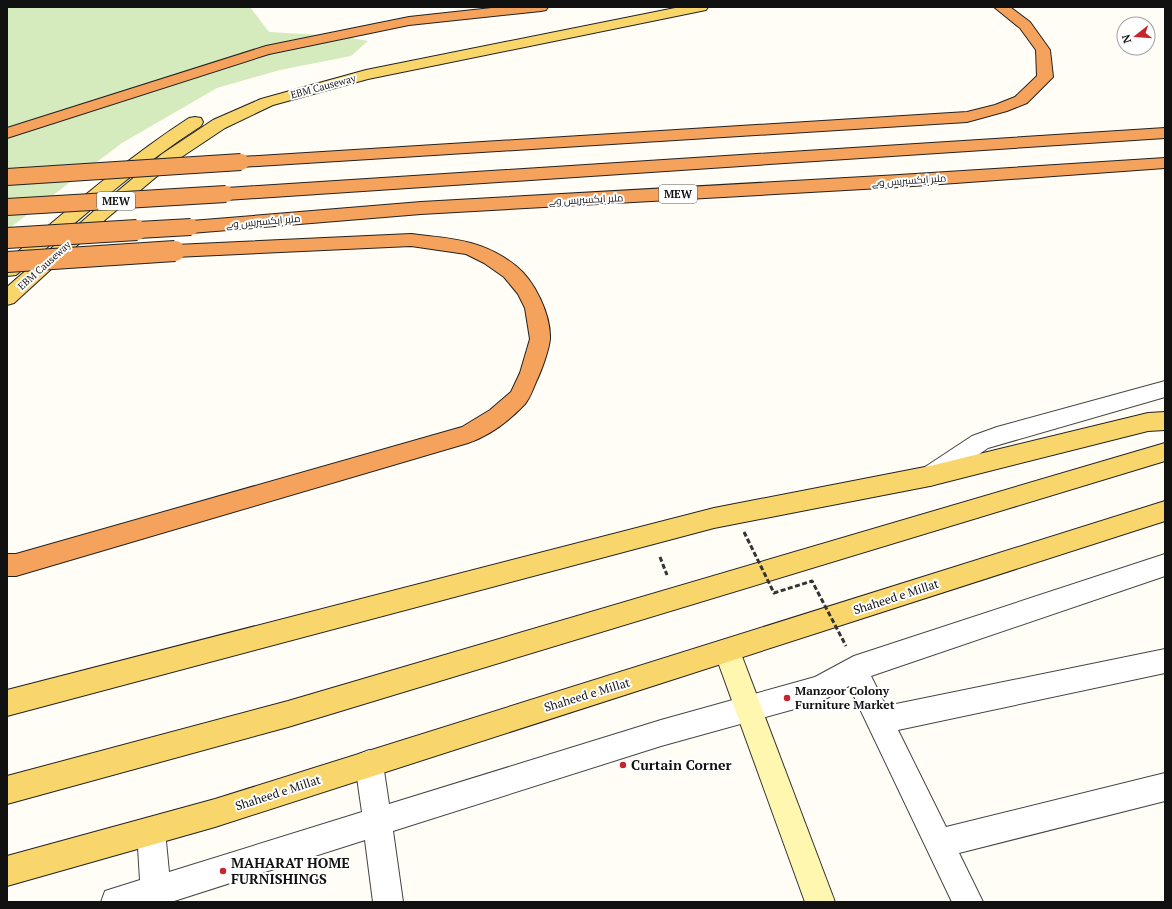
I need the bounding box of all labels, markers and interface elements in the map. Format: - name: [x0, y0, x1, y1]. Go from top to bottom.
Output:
- north arrow: [1116, 16, 1156, 56]
- text: N: [1118, 32, 1134, 45]
- street label: EBM Causeway: [289, 71, 358, 101]
- street label: ملیر ایکسپریس وے: [871, 171, 947, 190]
- road number: MEW: [659, 185, 697, 203]
- street label: ملیر ایکسپریس وے: [548, 191, 624, 208]
- road number: MEW: [97, 192, 135, 210]
- street label: ملیر ایکسپریس وے: [225, 212, 301, 231]
- street label: EBM Causeway: [15, 237, 74, 293]
- street label: Shaheed e Millat: [851, 575, 941, 617]
- street label: Shaheed e Millat: [542, 674, 632, 715]
- place label: Manzoor Colony Furniture Market: [795, 683, 895, 712]
- marker: Manzoor Colony Furniture Market: [782, 693, 792, 703]
- place label: Curtain Corner: [631, 755, 731, 774]
- marker: Curtain Corner: [618, 760, 628, 770]
- street label: Shaheed e Millat: [233, 771, 323, 813]
- place label: MAHARAT HOME FURNISHINGS: [231, 853, 350, 888]
- marker: MAHARAT HOME FURNISHINGS: [218, 866, 228, 876]

